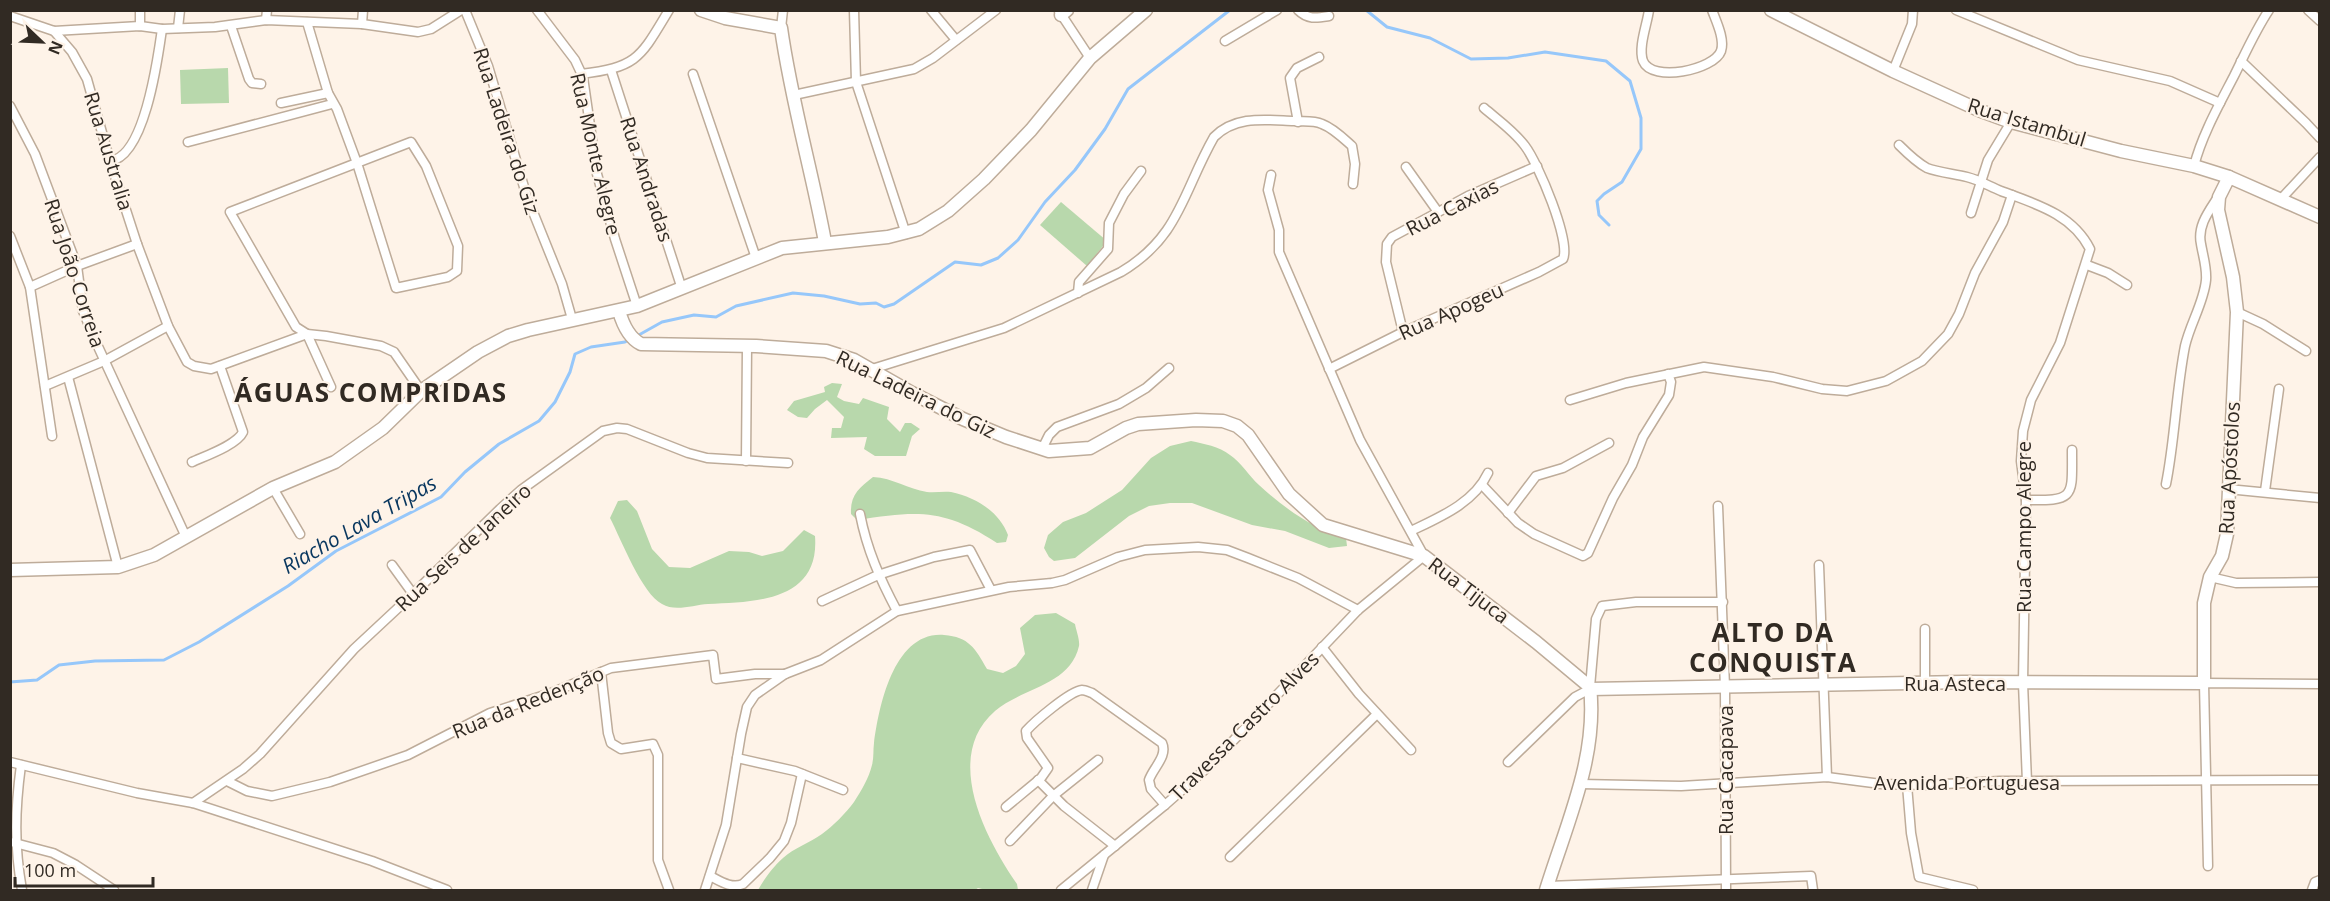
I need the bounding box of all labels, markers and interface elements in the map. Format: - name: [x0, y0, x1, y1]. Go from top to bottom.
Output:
- north arrow: [12, 12, 72, 72]
- text: N: [43, 38, 68, 58]
- street label: Rua Ladeira do Giz: [467, 44, 547, 218]
- street label: Rua Monte Alegre: [564, 70, 628, 238]
- street label: Rua Australia: [78, 88, 140, 214]
- street label: Rua Istambul: [1965, 91, 2089, 153]
- street label: Rua Andradas: [614, 113, 680, 245]
- street label: Rua Caxias: [1401, 172, 1503, 242]
- street label: Rua João Correia: [38, 195, 112, 351]
- street label: Rua Apogeu: [1394, 276, 1508, 346]
- street label: Rua Ladeira do Giz: [832, 344, 1000, 444]
- district label: ÁGUAS COMPRIDAS: [234, 374, 508, 410]
- street label: Rua Apóstolos: [2212, 401, 2246, 535]
- street label: Rua Campo Alegre: [2010, 441, 2037, 613]
- water label: Riacho Lava Tripas: [277, 468, 441, 580]
- street label: Rua Seis de Janeiro: [389, 477, 537, 617]
- street label: Rua Tijuca: [1423, 551, 1515, 629]
- district label: ALTO DA CONQUISTA: [1689, 614, 1857, 680]
- street label: Travessa Castro Alves: [1163, 645, 1325, 807]
- street label: Rua da Redenção: [448, 659, 608, 745]
- street label: Rua Asteca: [1904, 670, 2006, 697]
- street label: Rua Cacapava: [1712, 705, 1739, 835]
- street label: Avenida Portuguesa: [1874, 769, 2060, 796]
- scale bar: [15, 850, 153, 888]
- text: 100 m: [24, 858, 76, 882]

